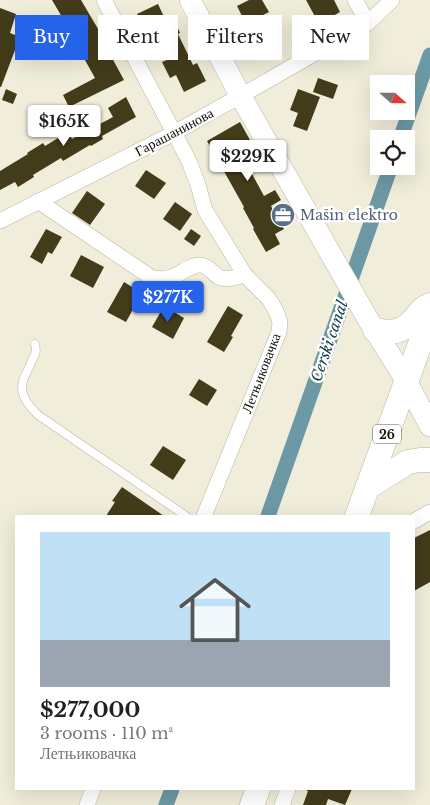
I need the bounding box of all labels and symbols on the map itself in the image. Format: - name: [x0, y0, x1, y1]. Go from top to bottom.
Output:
- north arrow: [370, 75, 415, 120]
- street label: Гарашанинова: [132, 103, 217, 160]
- pin: $165K: [29, 104, 99, 147]
- pin: $229K: [213, 140, 283, 182]
- office icon: Mašin elektro: [270, 202, 296, 228]
- place label: Mašin elektro: [300, 206, 398, 224]
- pin: $277K: [133, 280, 203, 323]
- water label: Cerski canal: [306, 298, 352, 384]
- street label: Летњиковачка: [237, 330, 285, 416]
- road number: 26: [373, 424, 401, 444]

